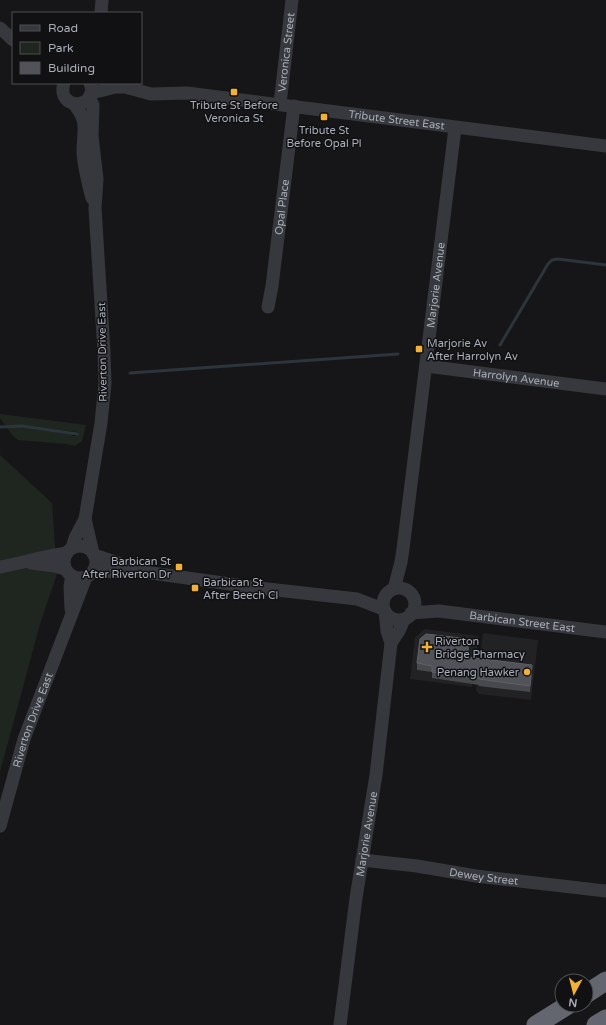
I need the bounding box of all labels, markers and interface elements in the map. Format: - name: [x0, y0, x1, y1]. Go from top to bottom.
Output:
- legend: [12, 12, 142, 84]
- street label: Veronica Street: [275, 12, 297, 93]
- text: Road: [48, 21, 78, 35]
- text: Park: [48, 41, 74, 55]
- text: Building: [48, 61, 95, 75]
- marker: Tribute St Before Veronica St: [229, 87, 239, 97]
- place label: Tribute St Before Veronica St: [190, 99, 278, 125]
- street label: Tribute Street East: [348, 107, 445, 133]
- marker: Tribute St Before Opal Pl: [319, 112, 329, 122]
- place label: Tribute St Before Opal Pl: [286, 124, 362, 150]
- street label: Opal Place: [272, 178, 292, 236]
- street label: Marjorie Avenue: [424, 242, 448, 329]
- street label: Riverton Drive East: [95, 302, 110, 402]
- place label: Marjorie Av After Harrolyn Av: [427, 337, 518, 363]
- marker: Marjorie Av After Harrolyn Av: [414, 344, 424, 354]
- street label: Harrolyn Avenue: [472, 366, 560, 390]
- place label: Barbican St After Riverton Dr: [82, 555, 172, 581]
- marker: Barbican St After Riverton Dr: [174, 562, 184, 572]
- place label: Barbican St After Beech Cl: [203, 576, 278, 602]
- marker: Barbican St After Beech Cl: [190, 583, 200, 593]
- street label: Barbican Street East: [469, 609, 576, 635]
- place label: Riverton Bridge Pharmacy: [435, 635, 525, 661]
- marker: Riverton Bridge Pharmacy: [422, 642, 432, 652]
- place label: Penang Hawker: [437, 666, 520, 679]
- marker: Penang Hawker: [522, 667, 532, 677]
- street label: Riverton Drive East: [10, 671, 56, 769]
- street label: Marjorie Avenue: [354, 790, 380, 877]
- street label: Dewey Street: [448, 866, 519, 888]
- north arrow: [554, 973, 594, 1013]
- text: N: [568, 995, 578, 1009]

